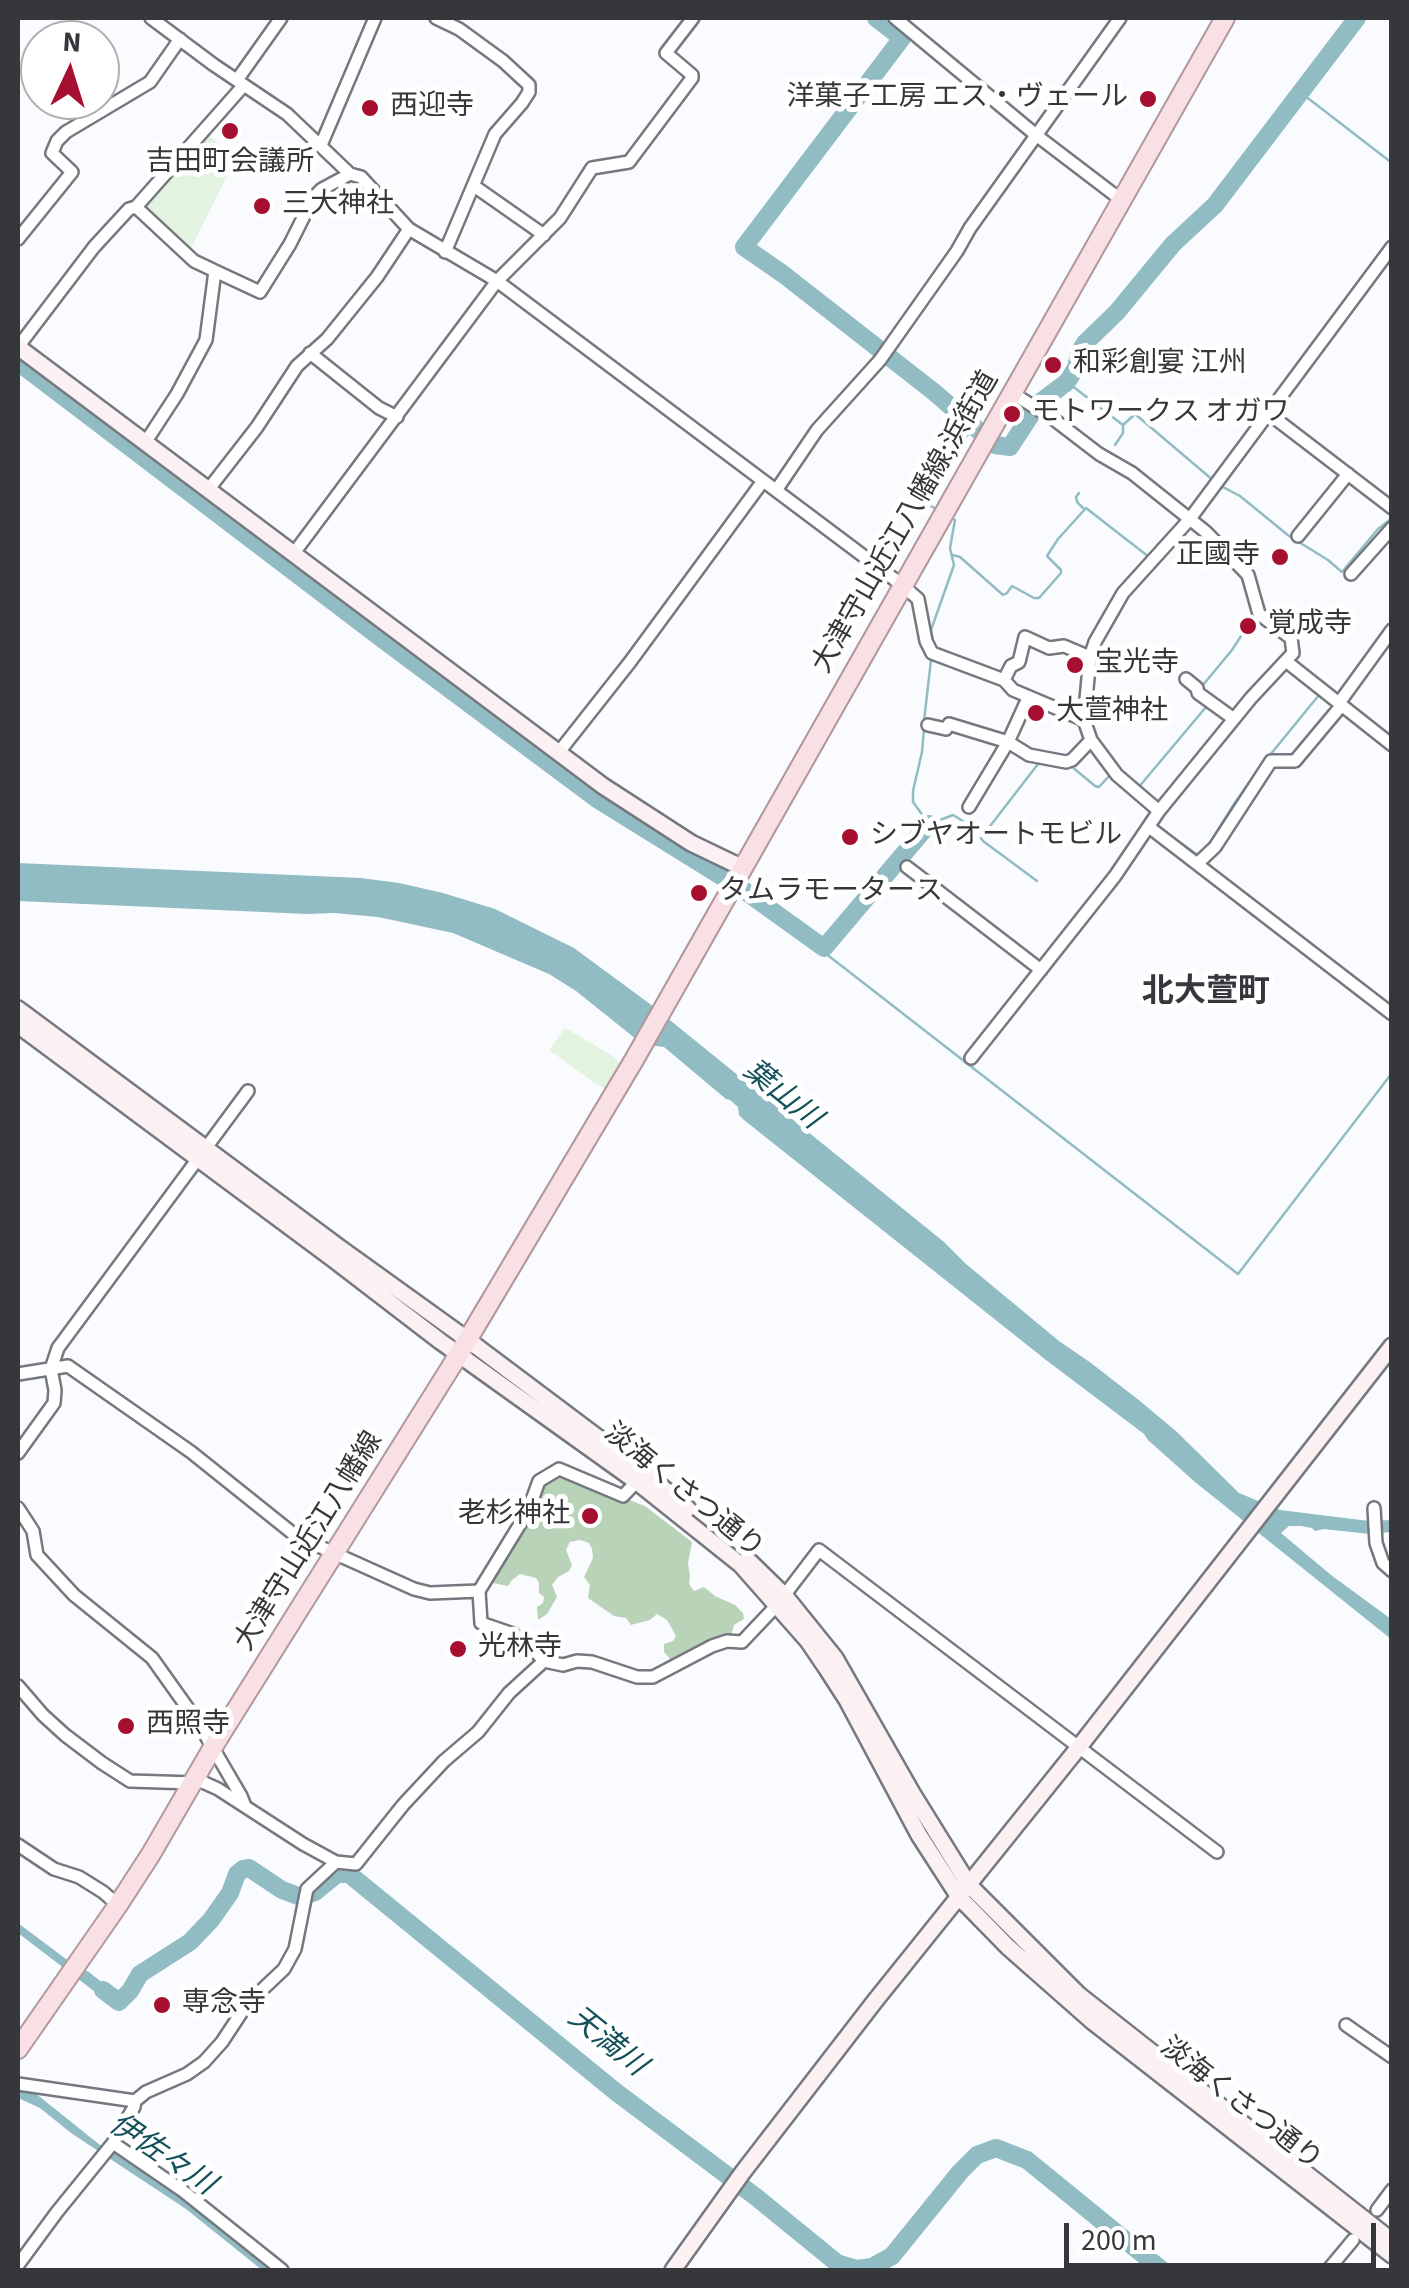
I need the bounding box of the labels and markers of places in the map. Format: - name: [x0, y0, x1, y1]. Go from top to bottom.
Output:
- place label: 洋菓子工房 エス・ヴェール: [786, 82, 1128, 116]
- marker: 洋菓子工房 エス・ヴェール: [1137, 88, 1159, 110]
- place label: 西迎寺: [390, 91, 474, 125]
- marker: 西迎寺: [359, 97, 381, 119]
- marker: 吉田町会議所: [219, 120, 241, 142]
- place label: 吉田町会議所: [146, 147, 314, 181]
- place label: 三大神社: [282, 189, 394, 223]
- marker: 三大神社: [251, 195, 273, 217]
- place label: 和彩創宴 江州: [1073, 348, 1247, 382]
- marker: 和彩創宴 江州: [1042, 354, 1064, 376]
- place label: モトワークス オガワ: [1032, 397, 1290, 431]
- marker: モトワークス オガワ: [1001, 403, 1023, 425]
- place label: 正國寺: [1176, 540, 1260, 574]
- marker: 正國寺: [1269, 546, 1291, 568]
- place label: 覚成寺: [1268, 609, 1352, 643]
- marker: 覚成寺: [1237, 615, 1259, 637]
- place label: 宝光寺: [1095, 648, 1179, 682]
- marker: 宝光寺: [1064, 654, 1086, 676]
- place label: 大萱神社: [1056, 696, 1168, 730]
- marker: 大萱神社: [1025, 702, 1047, 724]
- place label: シブヤオートモビル: [870, 820, 1122, 854]
- marker: シブヤオートモビル: [839, 826, 861, 848]
- place label: タムラモータース: [719, 876, 943, 910]
- marker: タムラモータース: [688, 882, 710, 904]
- place label: 老杉神社: [458, 1499, 570, 1533]
- marker: 老杉神社: [579, 1505, 601, 1527]
- place label: 光林寺: [478, 1632, 562, 1666]
- marker: 光林寺: [447, 1638, 469, 1660]
- place label: 西照寺: [146, 1709, 230, 1743]
- marker: 西照寺: [115, 1715, 137, 1737]
- place label: 専念寺: [182, 1988, 266, 2022]
- marker: 専念寺: [151, 1994, 173, 2016]

